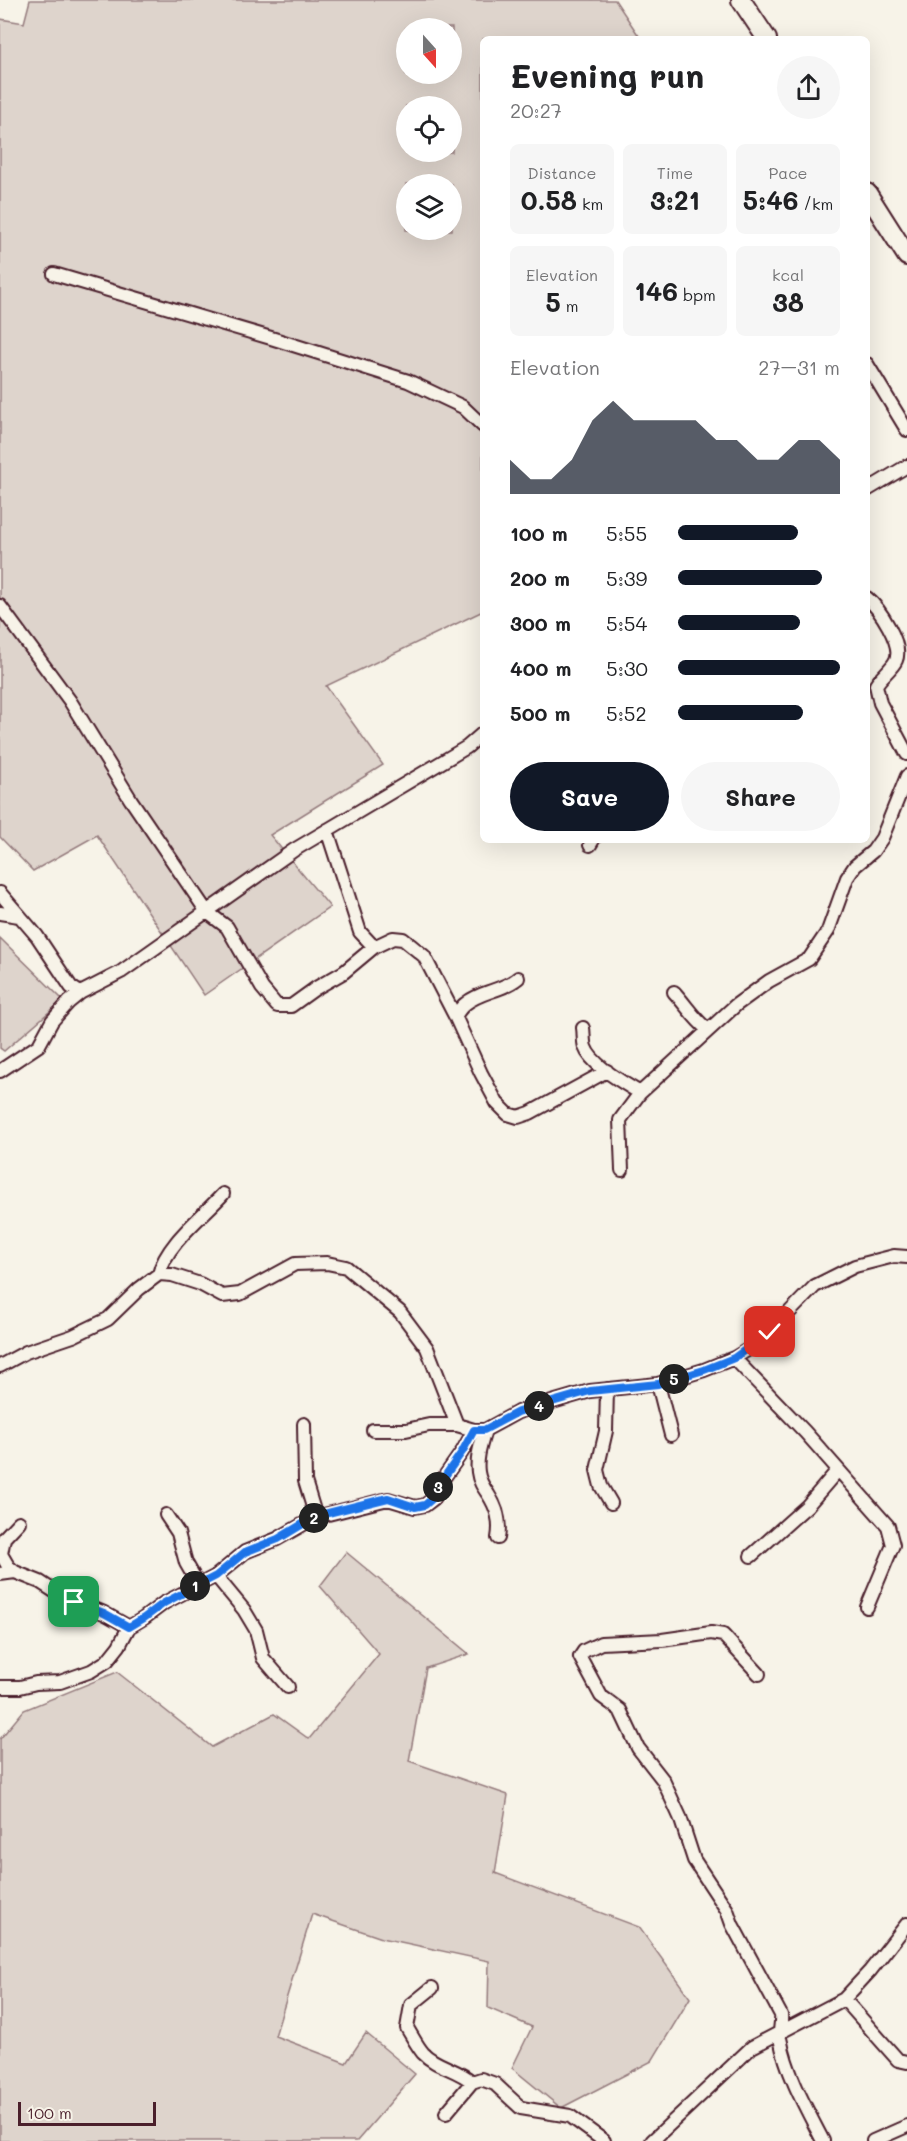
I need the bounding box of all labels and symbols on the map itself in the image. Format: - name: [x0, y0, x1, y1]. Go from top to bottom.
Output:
- north arrow: [396, 18, 462, 84]
- pin: [744, 1306, 795, 1357]
- pin: 5: [659, 1364, 689, 1394]
- pin: 4: [524, 1391, 554, 1421]
- pin: 3: [423, 1472, 453, 1502]
- pin: 2: [299, 1503, 329, 1533]
- pin: 1: [180, 1571, 210, 1601]
- pin: [48, 1576, 99, 1627]
- scale bar: [18, 2099, 156, 2126]

